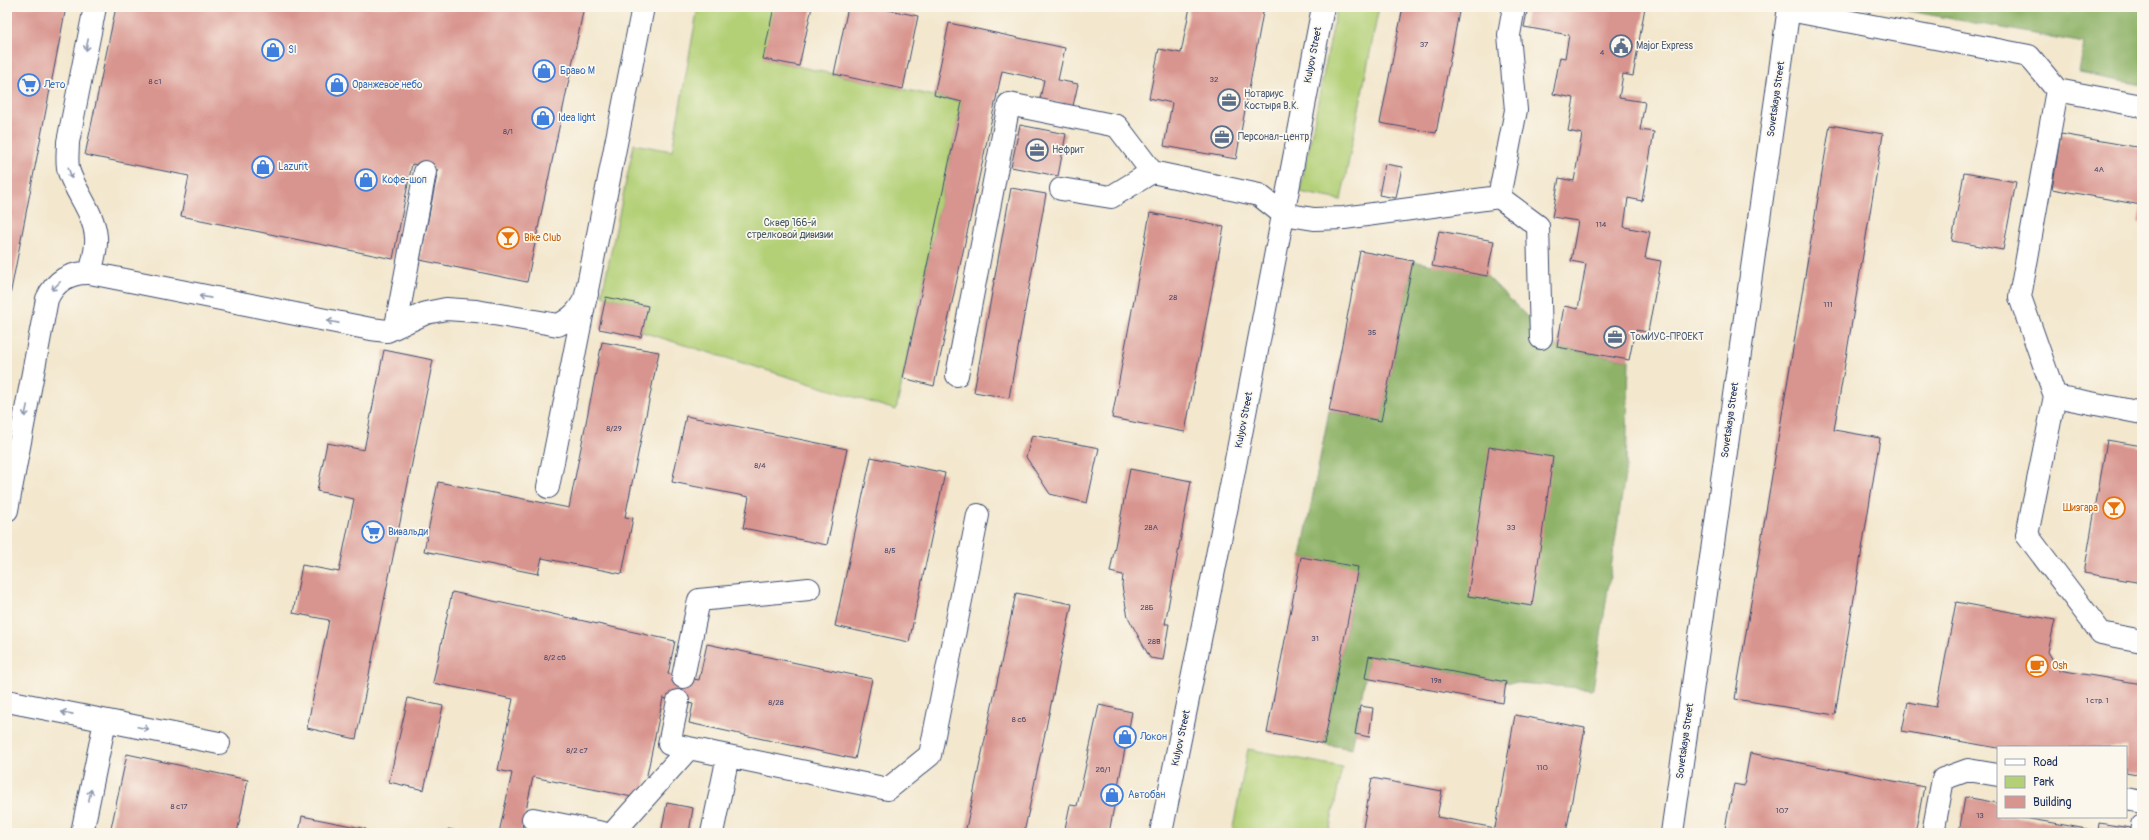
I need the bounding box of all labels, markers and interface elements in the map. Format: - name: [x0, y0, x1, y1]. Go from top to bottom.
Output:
- street label: Kulyov Street: [1302, 25, 1325, 84]
- public building icon: Major Express: [1608, 33, 1634, 59]
- shop icon: SI: [260, 37, 286, 63]
- one-way arrow: [83, 38, 91, 51]
- house number: 37: [1420, 40, 1429, 49]
- place label: Major Express: [1636, 40, 1693, 52]
- place label: SI: [288, 44, 297, 56]
- house number: 4: [1600, 48, 1605, 57]
- shop icon: Браво М: [531, 58, 557, 84]
- street label: Sovetskaya Street: [1765, 60, 1787, 138]
- place label: Браво М: [560, 65, 595, 77]
- supermarket icon: Лето: [16, 72, 42, 98]
- shop icon: Оранжевое небо: [324, 72, 350, 98]
- house number: 32: [1210, 75, 1219, 84]
- house number: 8 с1: [149, 77, 161, 86]
- place label: Лето: [43, 79, 66, 91]
- place label: Оранжевое небо: [352, 79, 423, 91]
- office icon: Нотариус Костыря В.К.: [1216, 87, 1242, 113]
- place label: Нотариус Костыря В.К.: [1244, 88, 1299, 112]
- shop icon: Idea light: [530, 105, 556, 131]
- place label: Idea light: [558, 112, 597, 124]
- office icon: Персонал-центр: [1209, 124, 1235, 150]
- house number: 8/1: [503, 127, 513, 136]
- place label: Персонал-центр: [1238, 131, 1309, 143]
- office icon: Нефрит: [1024, 137, 1050, 163]
- place label: Нефрит: [1052, 144, 1085, 156]
- shop icon: Lazurit: [250, 154, 276, 180]
- place label: Lazurit: [278, 161, 309, 173]
- house number: 4А: [2094, 165, 2104, 174]
- one-way arrow: [67, 166, 74, 179]
- shop icon: Кофе-шоп: [353, 167, 379, 193]
- place label: Кофе-шоп: [382, 174, 427, 186]
- park label: Сквер 166-й стрелковой дивизии: [747, 217, 834, 241]
- house number: 114: [1596, 220, 1607, 229]
- bar icon: Bike Club: [495, 225, 521, 251]
- place label: Bike Club: [524, 232, 561, 244]
- one-way arrow: [51, 281, 60, 291]
- one-way arrow: [199, 293, 212, 301]
- house number: 28: [1169, 293, 1177, 302]
- house number: 111: [1823, 300, 1833, 309]
- one-way arrow: [327, 317, 340, 325]
- office icon: ТомИУС-ПРОЕКТ: [1602, 324, 1628, 350]
- house number: 35: [1368, 328, 1376, 337]
- place label: ТомИУС-ПРОЕКТ: [1630, 331, 1704, 343]
- street label: Sovetskaya Street: [1719, 381, 1741, 459]
- street label: Kulyov Street: [1233, 390, 1256, 449]
- one-way arrow: [21, 404, 29, 417]
- house number: 8/29: [606, 424, 622, 433]
- house number: 8/4: [754, 461, 766, 470]
- bar icon: Шизгара: [2101, 495, 2127, 521]
- place label: Шизгара: [2063, 502, 2098, 514]
- supermarket icon: Вивальди: [360, 519, 386, 545]
- house number: 28А: [1144, 523, 1158, 532]
- house number: 33: [1507, 523, 1516, 532]
- place label: Вивальди: [388, 526, 429, 538]
- house number: 8/5: [884, 546, 896, 555]
- house number: 28Б: [1140, 603, 1154, 612]
- house number: 31: [1311, 634, 1319, 643]
- house number: 28В: [1147, 637, 1161, 646]
- house number: 8/2 с6: [544, 653, 566, 662]
- cafe icon: Osh: [2024, 653, 2050, 679]
- place label: Osh: [2052, 660, 2068, 672]
- house number: 19а: [1431, 676, 1442, 685]
- house number: 1 стр. 1: [2085, 696, 2109, 705]
- house number: 8/28: [768, 698, 784, 707]
- street label: Sovetskaya Street: [1674, 702, 1696, 780]
- street label: Kulyov Street: [1169, 708, 1193, 767]
- one-way arrow: [61, 709, 74, 717]
- house number: 8 с6: [1012, 715, 1027, 724]
- shop icon: Локон: [1112, 724, 1138, 750]
- one-way arrow: [136, 725, 149, 733]
- place label: Локон: [1139, 731, 1167, 743]
- house number: 8/2 с7: [566, 746, 588, 755]
- legend: [1997, 746, 2127, 818]
- text: Road: [2033, 755, 2058, 770]
- house number: 110: [1536, 763, 1548, 772]
- house number: 26/1: [1095, 765, 1111, 774]
- text: Park: [2033, 775, 2054, 790]
- shop icon: Автобан: [1099, 782, 1125, 808]
- one-way arrow: [86, 789, 94, 802]
- place label: Автобан: [1128, 789, 1165, 801]
- text: Building: [2033, 795, 2072, 810]
- house number: 8 с17: [170, 802, 188, 811]
- house number: 107: [1776, 806, 1789, 815]
- house number: 13: [1976, 811, 1984, 820]

